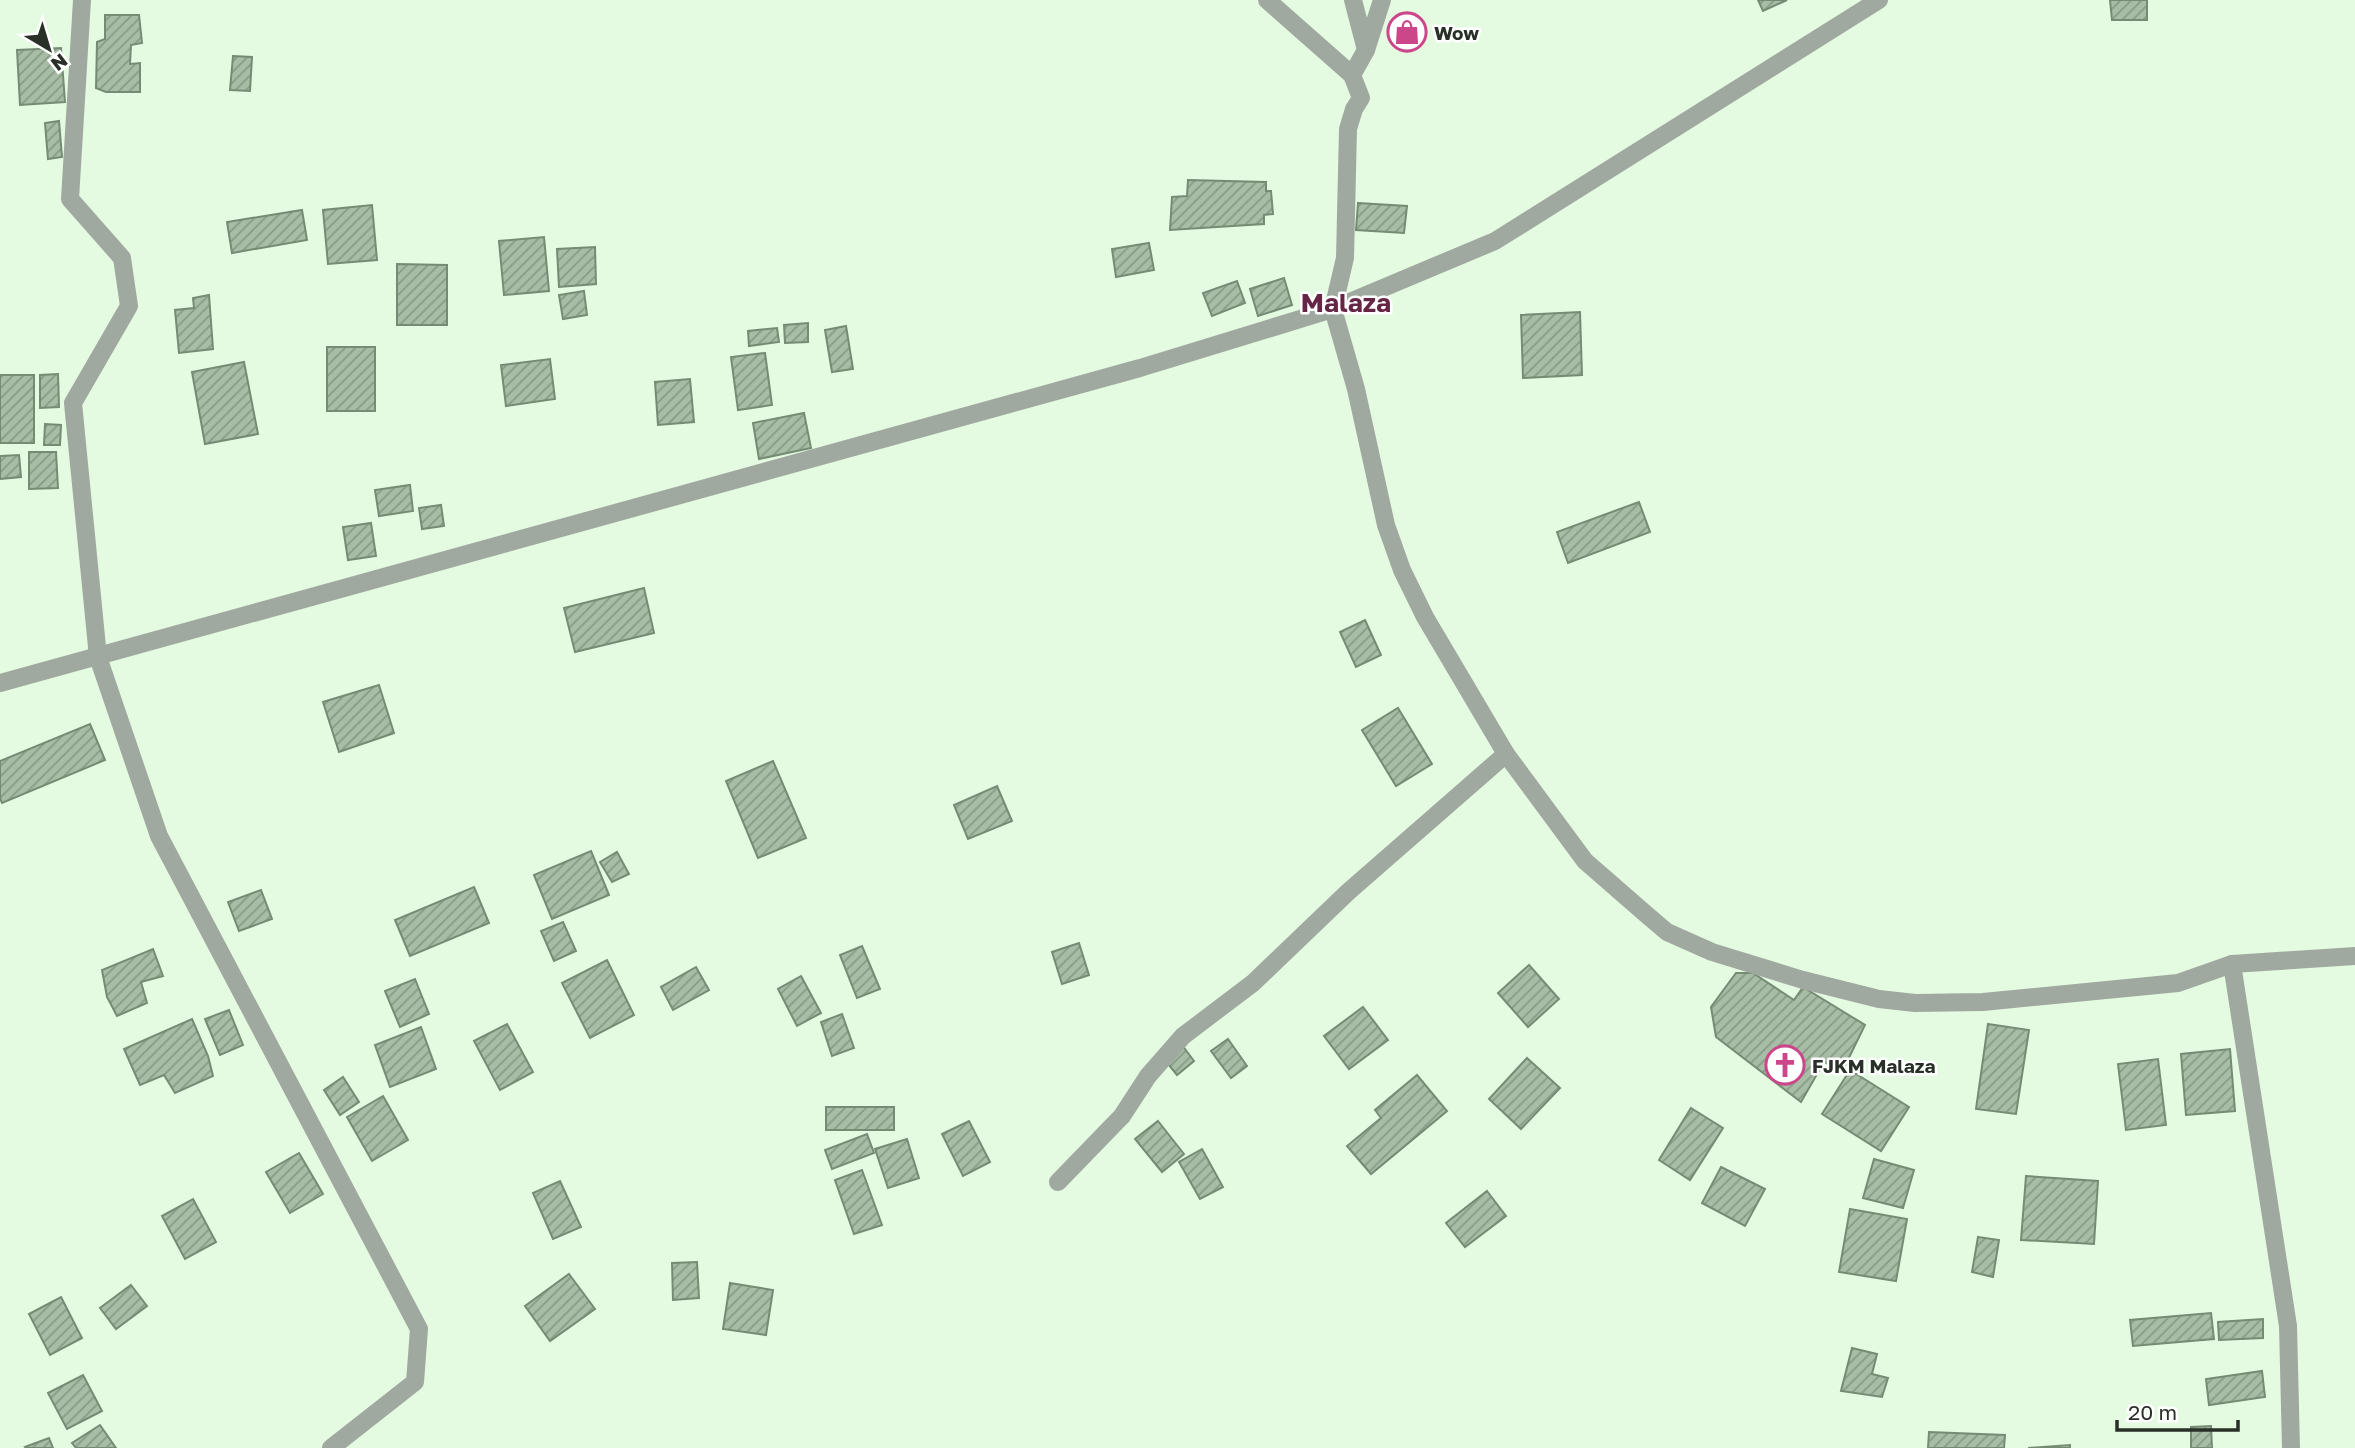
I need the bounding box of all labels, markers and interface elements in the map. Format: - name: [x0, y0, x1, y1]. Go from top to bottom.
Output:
- shop icon: Wow: [1386, 11, 1428, 53]
- north arrow: [14, 14, 84, 84]
- place label: Wow: [1434, 21, 1479, 44]
- text: N: [47, 49, 73, 76]
- district label: Malaza: [1301, 287, 1391, 318]
- church icon: FJKM Malaza: [1764, 1044, 1806, 1086]
- place label: FJKM Malaza: [1812, 1054, 1935, 1077]
- scale bar: [2117, 1388, 2238, 1432]
- text: 20 m: [2128, 1399, 2177, 1425]

